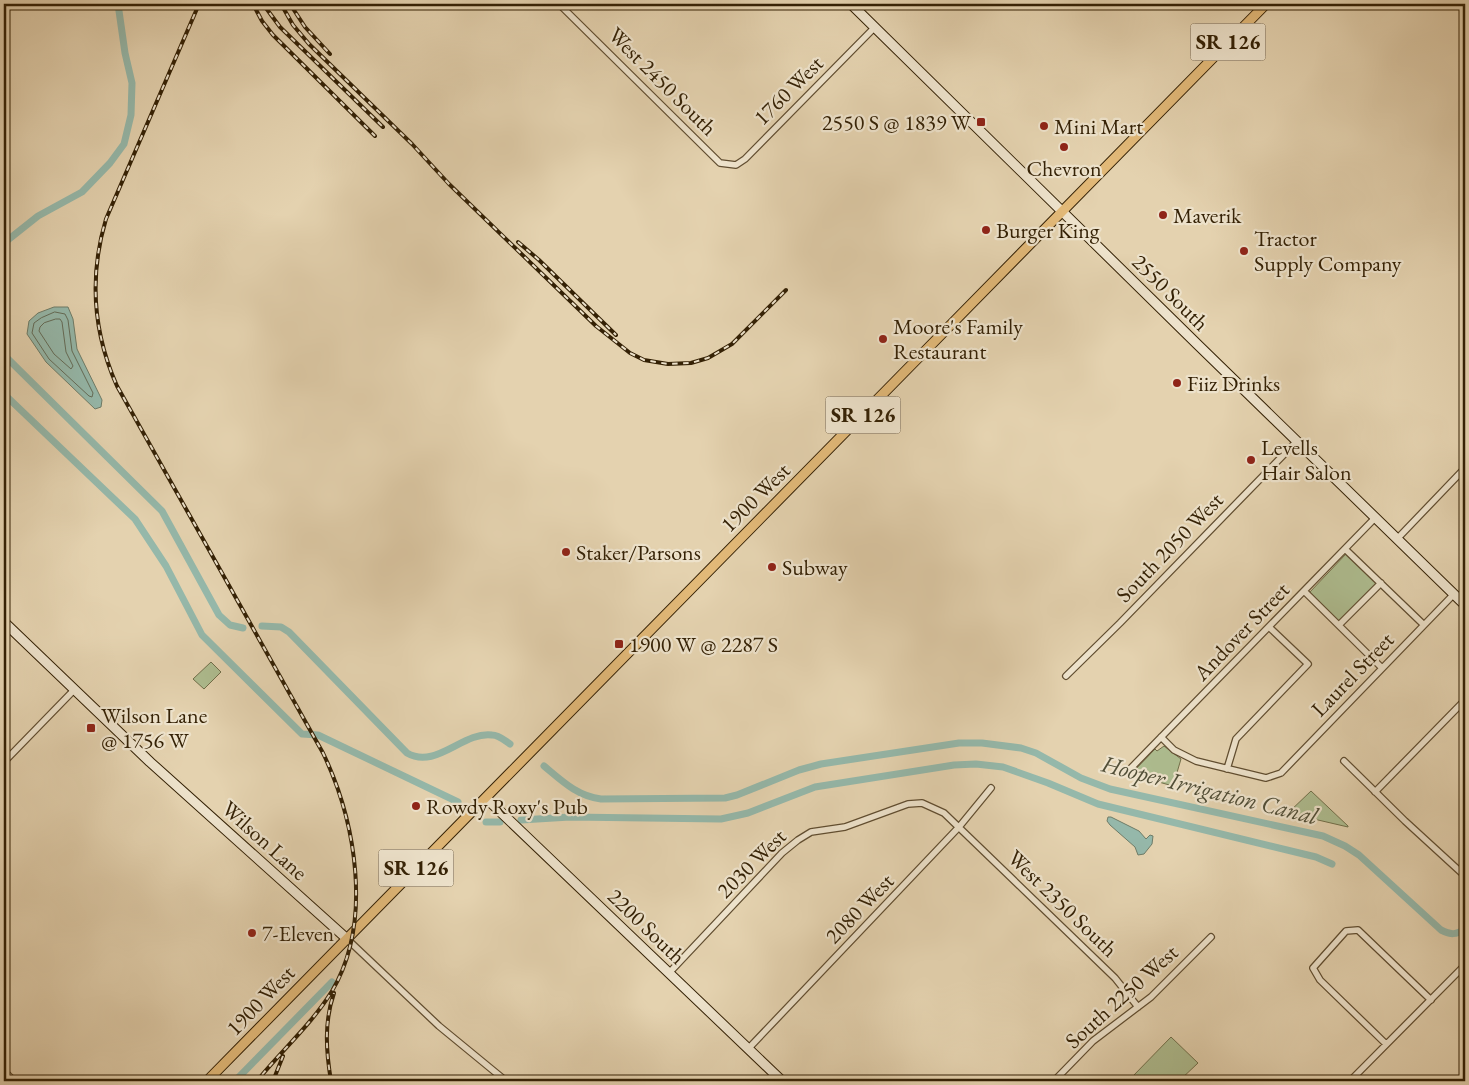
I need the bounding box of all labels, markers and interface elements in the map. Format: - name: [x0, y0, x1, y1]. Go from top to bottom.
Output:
- street label: West 2450 South: [602, 21, 723, 142]
- road number: SR 126: [1190, 24, 1266, 61]
- street label: 1760 West: [747, 49, 829, 131]
- place label: 2550 S @ 1839 W: [822, 108, 972, 137]
- place label: Mini Mart: [1054, 112, 1143, 141]
- marker: 2550 S @ 1839 W: [975, 116, 987, 128]
- marker: Mini Mart: [1038, 120, 1050, 132]
- marker: Chevron: [1058, 141, 1070, 153]
- place label: Chevron: [1026, 154, 1102, 183]
- place label: Maverik: [1173, 201, 1242, 230]
- marker: Maverik: [1157, 209, 1169, 221]
- place label: Burger King: [996, 216, 1100, 245]
- marker: Burger King: [980, 224, 992, 236]
- place label: Tractor Supply Company: [1254, 224, 1402, 278]
- marker: Tractor Supply Company: [1238, 245, 1250, 257]
- street label: 2550 South: [1126, 248, 1215, 337]
- place label: Moore's Family Restaurant: [893, 312, 1023, 366]
- marker: Moore's Family Restaurant: [877, 333, 889, 345]
- place label: Fiiz Drinks: [1187, 369, 1280, 398]
- marker: Fiiz Drinks: [1171, 377, 1183, 389]
- road number: SR 126: [826, 396, 900, 434]
- place label: Levells Hair Salon: [1261, 433, 1352, 487]
- marker: Levells Hair Salon: [1245, 454, 1257, 466]
- street label: 1900 West: [714, 456, 796, 538]
- street label: South 2050 West: [1109, 486, 1229, 609]
- place label: Staker/Parsons: [576, 538, 701, 567]
- marker: Staker/Parsons: [560, 546, 572, 558]
- place label: Subway: [782, 553, 848, 582]
- marker: Subway: [766, 561, 778, 573]
- street label: Andover Street: [1186, 576, 1296, 688]
- street label: Laurel Street: [1305, 626, 1400, 723]
- place label: 1900 W @ 2287 S: [629, 630, 778, 659]
- marker: 1900 W @ 2287 S: [613, 638, 625, 650]
- place label: Wilson Lane @ 1756 W: [101, 701, 208, 755]
- marker: Wilson Lane @ 1756 W: [85, 722, 97, 734]
- water label: Hooper Irrigation Canal: [1098, 747, 1322, 832]
- place label: Rowdy Roxy's Pub: [426, 792, 588, 821]
- street label: Wilson Lane: [215, 794, 314, 887]
- marker: Rowdy Roxy's Pub: [410, 800, 422, 812]
- street label: 2030 West: [710, 822, 792, 904]
- street label: West 2350 South: [1001, 843, 1124, 963]
- road number: SR 126: [378, 850, 454, 886]
- street label: 2080 West: [819, 867, 900, 950]
- street label: 2200 South: [601, 882, 692, 971]
- place label: 7-Eleven: [262, 919, 335, 948]
- marker: 7-Eleven: [246, 927, 258, 939]
- street label: South 2250 West: [1059, 938, 1184, 1055]
- street label: 1900 West: [220, 959, 301, 1042]

